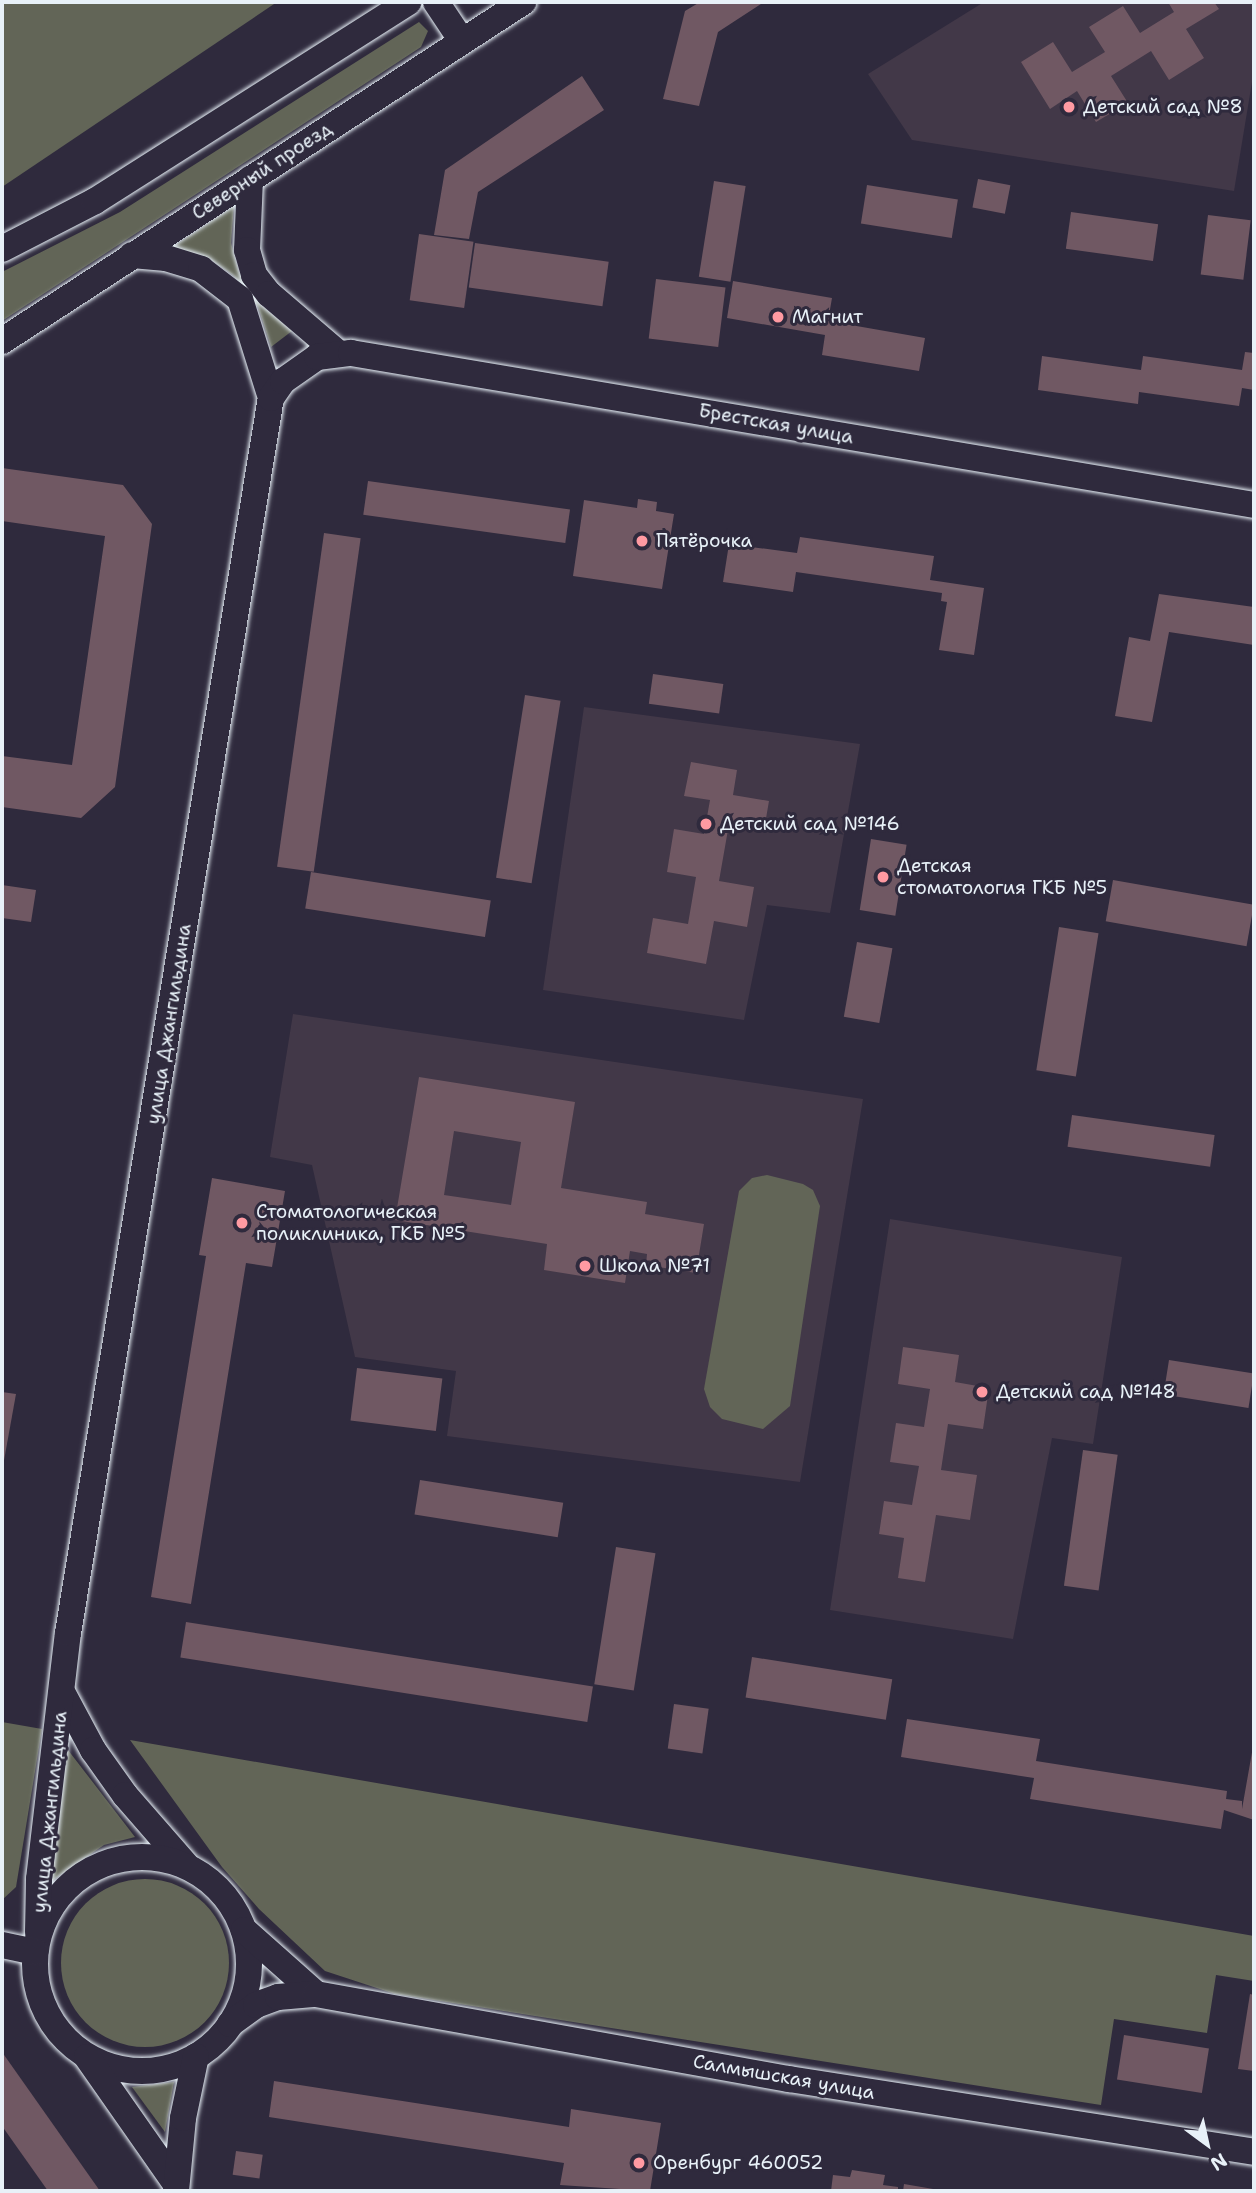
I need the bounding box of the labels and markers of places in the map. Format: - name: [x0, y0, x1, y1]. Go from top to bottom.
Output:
- place label: Детский сад №8: [1083, 96, 1243, 118]
- marker: Детский сад №8: [1061, 99, 1077, 115]
- place label: Магнит: [792, 306, 863, 328]
- marker: Магнит: [770, 309, 786, 325]
- place label: Пятёрочка: [656, 530, 752, 552]
- marker: Пятёрочка: [634, 533, 650, 549]
- place label: Детский сад №146: [720, 813, 900, 835]
- marker: Детский сад №146: [698, 816, 714, 832]
- place label: Детская стоматология ГКБ №5: [897, 855, 1107, 899]
- marker: Детская стоматология ГКБ №5: [875, 869, 891, 885]
- place label: Стоматологическая поликлиника, ГКБ №5: [256, 1201, 466, 1245]
- marker: Стоматологическая поликлиника, ГКБ №5: [234, 1215, 250, 1231]
- place label: Школа №71: [599, 1255, 710, 1277]
- marker: Школа №71: [577, 1258, 593, 1274]
- place label: Детский сад №148: [996, 1381, 1176, 1403]
- marker: Детский сад №148: [974, 1384, 990, 1400]
- place label: Оренбург 460052: [653, 2152, 823, 2174]
- marker: Оренбург 460052: [631, 2155, 647, 2171]

